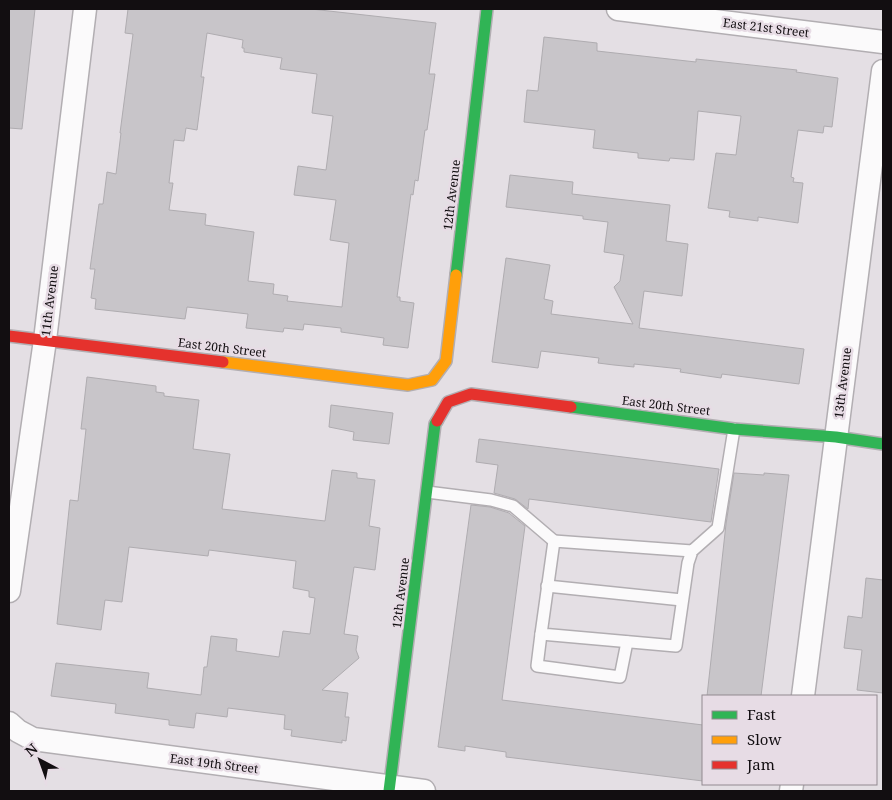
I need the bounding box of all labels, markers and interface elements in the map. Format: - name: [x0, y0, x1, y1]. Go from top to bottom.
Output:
- street label: East 21st Street: [722, 14, 810, 41]
- street label: 12th Avenue: [439, 159, 464, 231]
- street label: 11th Avenue: [37, 265, 62, 337]
- street label: East 20th Street: [177, 334, 267, 361]
- street label: 13th Avenue: [830, 347, 855, 419]
- street label: East 20th Street: [621, 392, 711, 419]
- street label: 12th Avenue: [388, 557, 413, 629]
- legend: [702, 695, 877, 785]
- text: Fast: [747, 704, 776, 724]
- text: Slow: [747, 729, 781, 749]
- north arrow: [15, 735, 65, 785]
- text: N: [21, 739, 42, 761]
- street label: East 19th Street: [169, 750, 259, 777]
- text: Jam: [746, 754, 775, 774]

